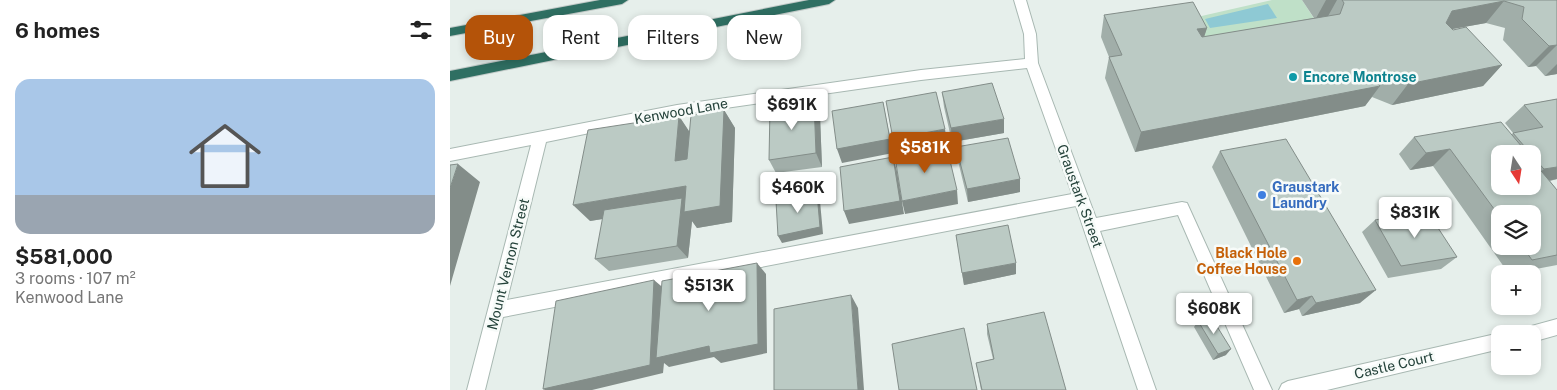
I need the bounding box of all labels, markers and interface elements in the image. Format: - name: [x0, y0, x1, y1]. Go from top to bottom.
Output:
- chip: Buy: [465, 15, 533, 60]
- chip: Rent: [543, 15, 618, 60]
- chip: Filters: [628, 15, 717, 60]
- chip: New: [727, 15, 801, 60]
- icon: filters: [407, 16, 435, 44]
- text: 6 homes: [15, 18, 100, 43]
- place label: Encore Montrose: [1303, 69, 1417, 85]
- marker: Encore Montrose: [1287, 71, 1299, 83]
- pin: $691K: [757, 88, 827, 131]
- street label: Kenwood Lane: [633, 95, 729, 127]
- text: $691K: [767, 95, 817, 114]
- icon: home: [180, 111, 270, 201]
- pin: $581K: [890, 132, 960, 174]
- text: $581K: [900, 138, 950, 157]
- street label: Graustark Street: [1054, 142, 1106, 250]
- north arrow: [1491, 145, 1541, 195]
- map controls: [1491, 145, 1541, 375]
- pin: $460K: [763, 172, 833, 214]
- text: $460K: [771, 178, 825, 197]
- place label: Graustark Laundry: [1272, 179, 1339, 211]
- marker: Graustark Laundry: [1256, 189, 1268, 201]
- street label: Mount Vernon Street: [484, 196, 532, 332]
- pin: $831K: [1380, 196, 1450, 239]
- text: $831K: [1390, 203, 1440, 222]
- button: layers: [1491, 205, 1541, 255]
- text: $581,000: [15, 244, 113, 269]
- place label: Black Hole Coffee House: [1197, 245, 1287, 277]
- marker: Black Hole Coffee House: [1291, 255, 1303, 267]
- button: +: [1491, 265, 1541, 315]
- text: 3 rooms · 107 m²: [15, 269, 136, 288]
- pin: $513K: [674, 270, 744, 312]
- text: $513K: [684, 276, 734, 295]
- text: Kenwood Lane: [15, 288, 123, 307]
- pin: $608K: [1179, 292, 1249, 335]
- text: $608K: [1187, 299, 1241, 318]
- button: −: [1491, 325, 1541, 375]
- street label: Castle Court: [1353, 348, 1435, 382]

